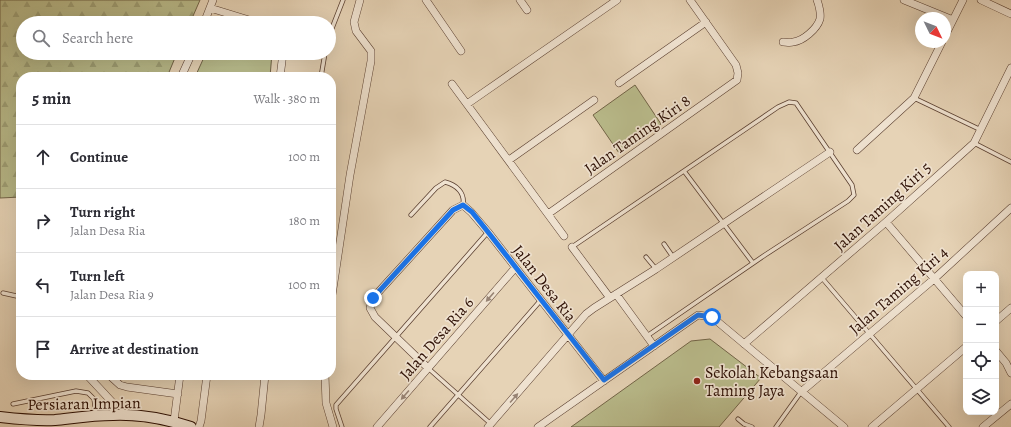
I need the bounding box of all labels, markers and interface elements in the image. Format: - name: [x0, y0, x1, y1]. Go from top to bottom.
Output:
- north arrow: [915, 12, 951, 48]
- search box: [16, 16, 336, 60]
- icon: search: [30, 27, 52, 49]
- text: Search here: [62, 28, 133, 48]
- text: 5 min: [32, 87, 71, 110]
- text: Walk · 380 m: [253, 90, 320, 107]
- street label: Jalan Taming Kiri 8: [580, 90, 695, 180]
- icon: ahead: [32, 146, 54, 168]
- text: Continue: [70, 147, 128, 167]
- text: 100 m: [288, 148, 320, 165]
- street label: Jalan Taming Kiri 5: [829, 157, 936, 256]
- text: Turn right: [70, 202, 135, 222]
- icon: right: [32, 210, 54, 232]
- text: 180 m: [289, 212, 320, 229]
- text: Jalan Desa Ria: [70, 222, 145, 239]
- street label: Jalan Desa Ria: [507, 240, 582, 327]
- street label: Jalan Taming Kiri 4: [845, 242, 953, 340]
- text: Turn left: [70, 266, 125, 286]
- map controls: [963, 271, 999, 415]
- button: +: [963, 271, 999, 307]
- icon: left: [32, 274, 54, 296]
- text: 100 m: [288, 276, 320, 293]
- text: Jalan Desa Ria 9: [70, 286, 154, 303]
- route end: [364, 289, 382, 307]
- one-way arrow: [485, 292, 494, 302]
- street label: Jalan Desa Ria 6: [395, 293, 479, 385]
- button: −: [963, 307, 999, 343]
- route start: [703, 308, 721, 326]
- icon: arrive: [32, 338, 54, 360]
- text: Arrive at destination: [70, 339, 199, 359]
- button: locate: [963, 343, 999, 379]
- place label: Sekolah Kebangsaan Taming Jaya: [705, 362, 838, 402]
- marker: Sekolah Kebangsaan Taming Jaya: [692, 376, 702, 386]
- button: layers: [963, 379, 999, 415]
- one-way arrow: [400, 390, 409, 401]
- street label: Persiaran Impian: [27, 392, 141, 416]
- one-way arrow: [509, 392, 518, 403]

